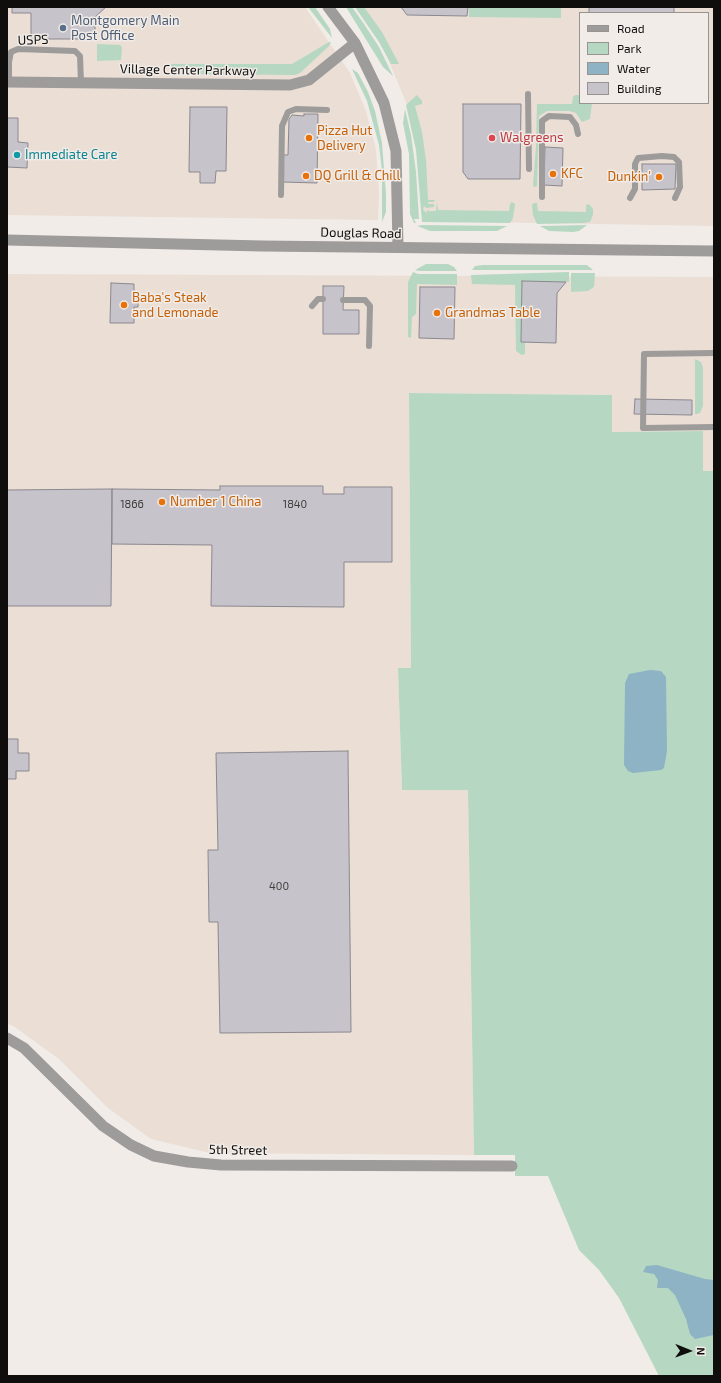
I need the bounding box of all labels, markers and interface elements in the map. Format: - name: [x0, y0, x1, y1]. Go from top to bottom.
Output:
- legend: [579, 12, 709, 104]
- place label: Montgomery Main Post Office: [71, 13, 180, 44]
- text: Road: [617, 21, 645, 35]
- marker: Montgomery Main Post Office: [58, 23, 68, 33]
- street label: USPS: [17, 32, 49, 48]
- text: Park: [617, 41, 642, 55]
- street label: Village Center Parkway: [120, 61, 256, 79]
- text: Water: [617, 61, 651, 75]
- text: Building: [617, 81, 661, 95]
- place label: Pizza Hut Delivery: [317, 123, 372, 154]
- place label: Walgreens: [500, 130, 564, 146]
- marker: Pizza Hut Delivery: [304, 133, 314, 143]
- marker: Walgreens: [487, 133, 497, 143]
- place label: Immediate Care: [25, 147, 117, 163]
- marker: Immediate Care: [12, 150, 22, 160]
- place label: KFC: [561, 166, 583, 182]
- place label: DQ Grill & Chill: [314, 168, 400, 184]
- marker: KFC: [548, 169, 558, 179]
- place label: Dunkin': [607, 169, 651, 185]
- marker: DQ Grill & Chill: [301, 171, 311, 181]
- marker: Dunkin': [654, 172, 664, 182]
- street label: Douglas Road: [320, 224, 402, 242]
- place label: Baba's Steak and Lemonade: [132, 290, 219, 321]
- marker: Baba's Steak and Lemonade: [119, 300, 129, 310]
- place label: Grandmas Table: [445, 305, 540, 321]
- marker: Grandmas Table: [432, 308, 442, 318]
- place label: Number 1 China: [170, 494, 261, 510]
- house number: 1866: [120, 497, 144, 511]
- marker: Number 1 China: [157, 497, 167, 507]
- house number: 1840: [283, 497, 307, 511]
- house number: 400: [269, 879, 289, 893]
- street label: 5th Street: [209, 1142, 267, 1158]
- north arrow: [669, 1331, 709, 1371]
- text: N: [695, 1347, 708, 1355]

